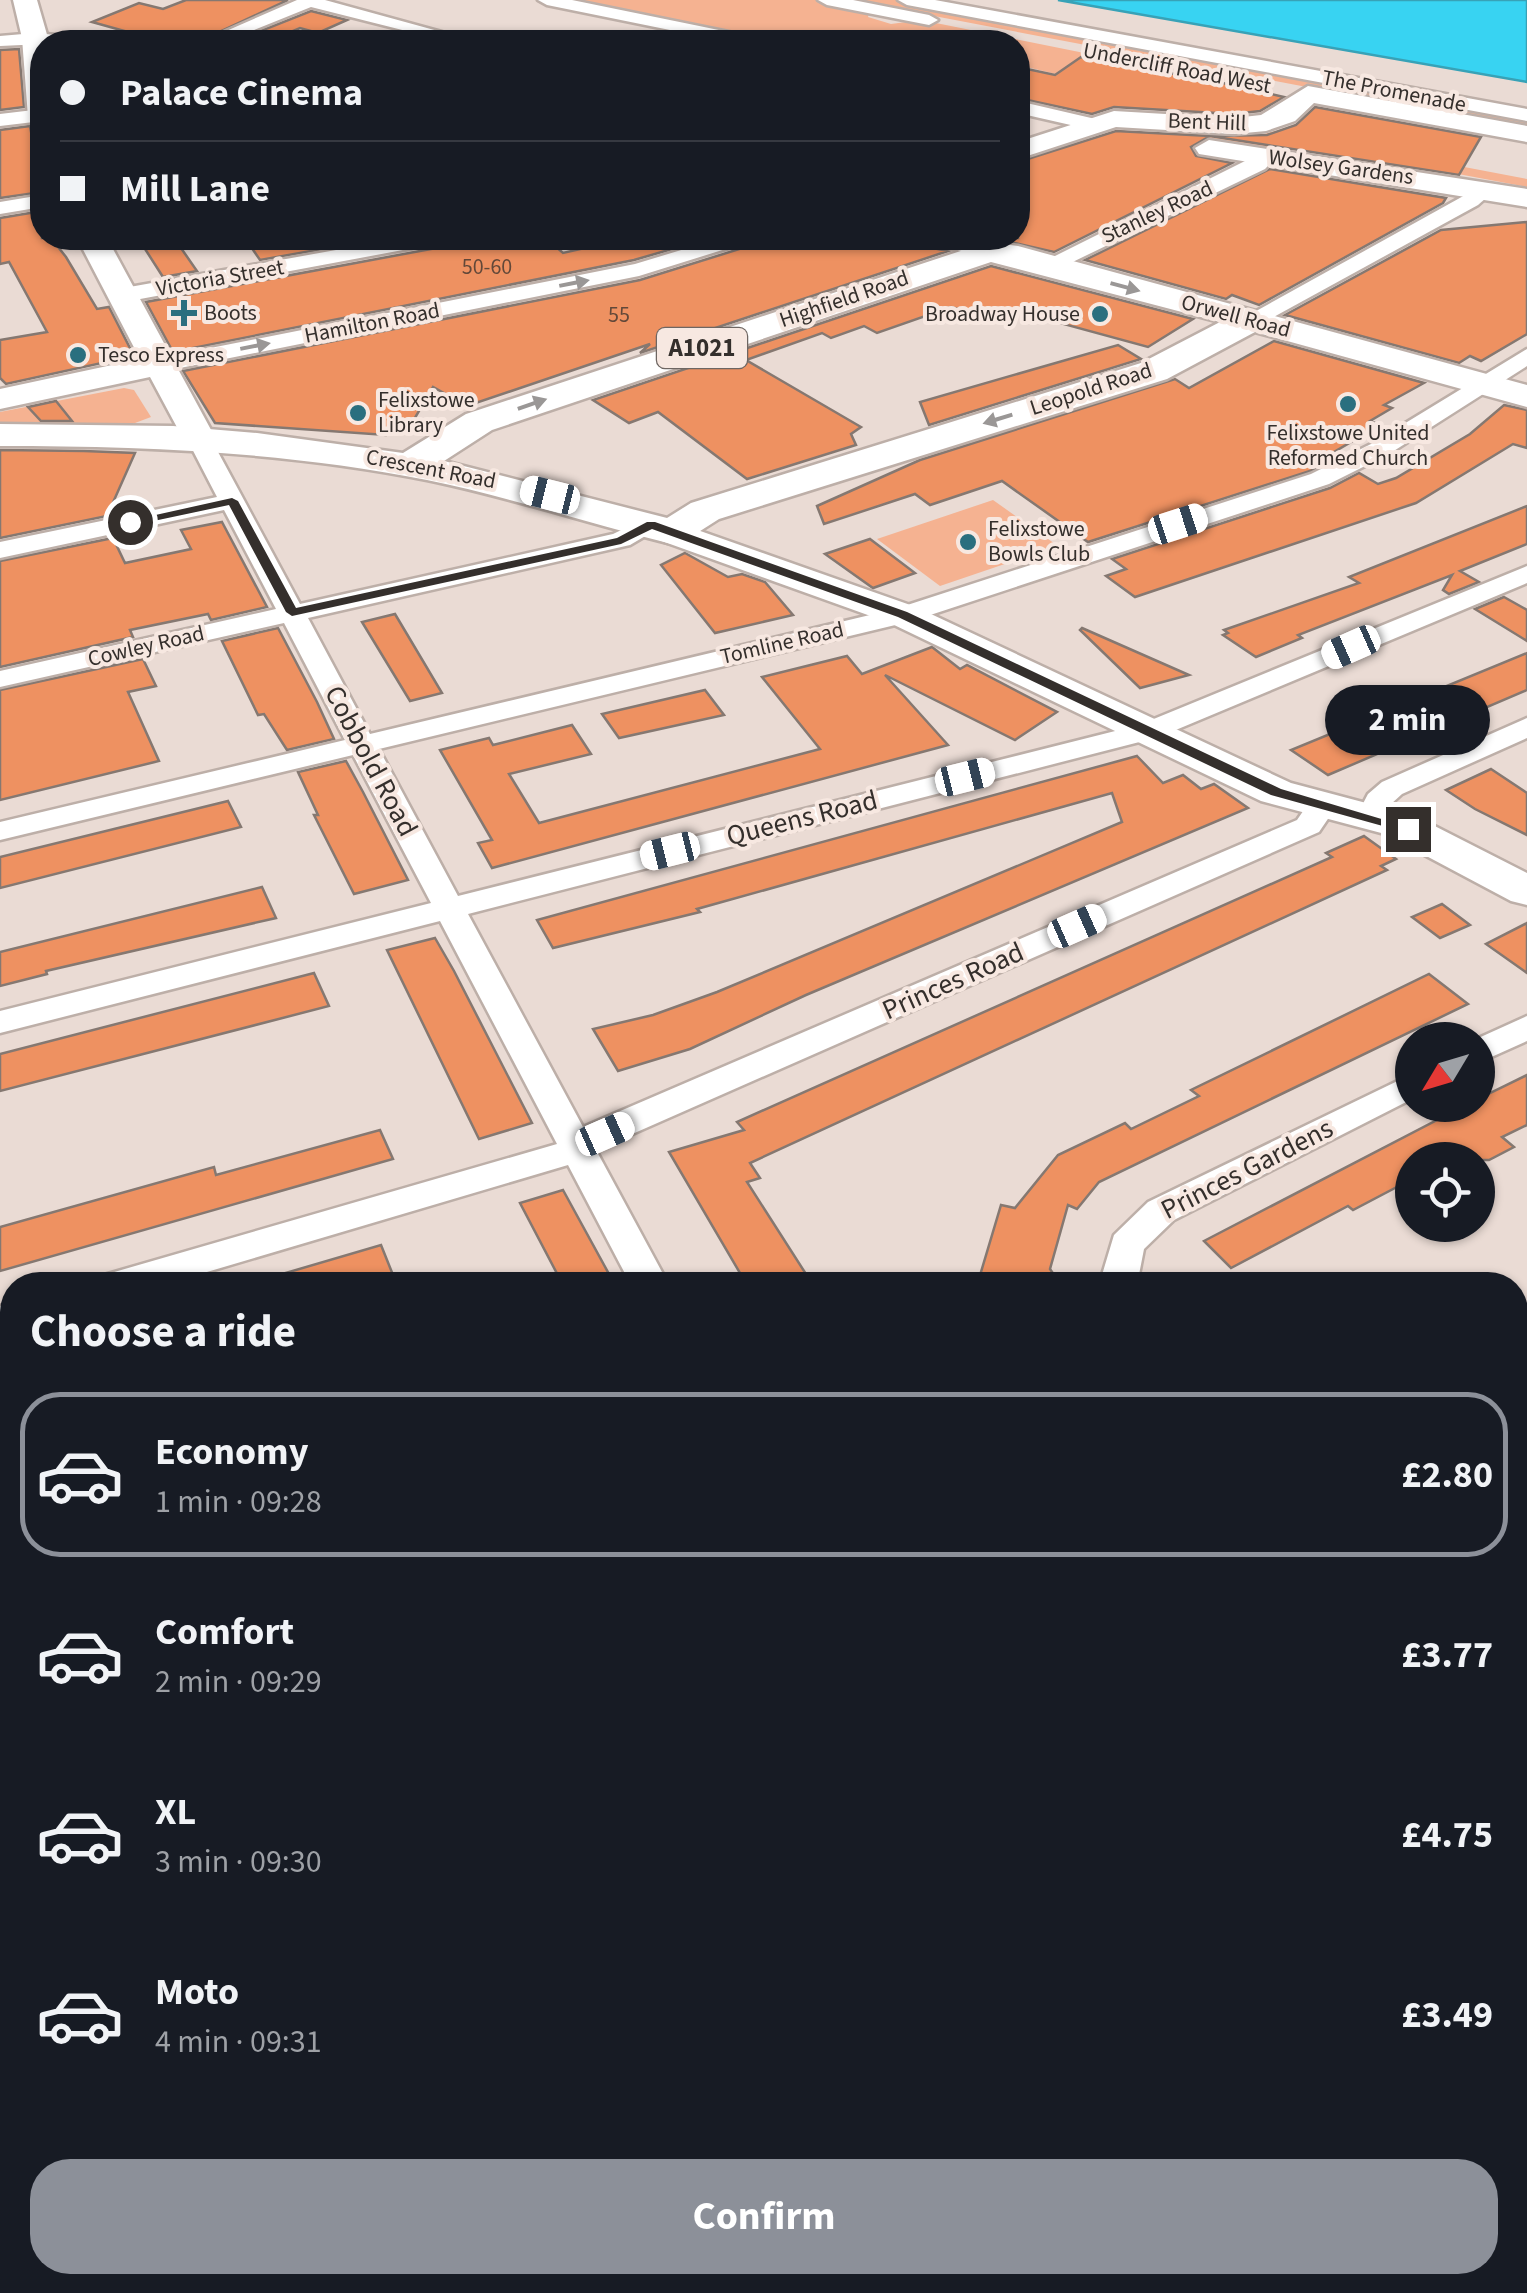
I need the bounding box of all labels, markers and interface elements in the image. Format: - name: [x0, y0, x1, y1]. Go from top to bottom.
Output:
- street label: Undercliff Road West: [1080, 34, 1274, 102]
- street label: The Promenade: [1319, 61, 1469, 121]
- text: Palace Cinema: [120, 66, 363, 120]
- street label: Bent Hill: [1167, 105, 1247, 139]
- street label: Wolsey Gardens: [1266, 141, 1416, 193]
- text: Mill Lane: [120, 162, 270, 216]
- street label: Stanley Road: [1096, 172, 1218, 252]
- street label: Victoria Street: [154, 251, 287, 305]
- house number: 50-60: [462, 251, 512, 283]
- street label: Highfield Road: [775, 262, 913, 336]
- one-way arrow: [559, 274, 590, 290]
- one-way arrow: [1110, 279, 1141, 295]
- street label: Orwell Road: [1178, 286, 1294, 346]
- street label: Hamilton Road: [302, 294, 442, 352]
- place label: Boots: [204, 297, 257, 329]
- place label: Broadway House: [925, 298, 1080, 330]
- house number: 55: [608, 299, 630, 331]
- marker: Boots: [173, 302, 195, 324]
- marker: Broadway House: [1089, 303, 1111, 325]
- road number: A1021: [657, 328, 747, 368]
- one-way arrow: [240, 338, 272, 353]
- place label: Tesco Express: [98, 339, 224, 371]
- marker: Tesco Express: [67, 344, 89, 366]
- street label: Leopold Road: [1026, 354, 1156, 424]
- place label: Felixstowe Library: [378, 384, 475, 441]
- marker: Felixstowe United Reformed Church: [1337, 393, 1359, 415]
- one-way arrow: [517, 395, 547, 410]
- marker: Felixstowe Library: [347, 402, 369, 424]
- one-way arrow: [983, 413, 1013, 428]
- place label: Felixstowe United Reformed Church: [1266, 417, 1430, 474]
- street label: Crescent Road: [363, 441, 499, 497]
- car: [517, 473, 583, 517]
- route start: [108, 500, 153, 545]
- car: [1145, 500, 1211, 548]
- place label: Felixstowe Bowls Club: [988, 513, 1090, 570]
- marker: Felixstowe Bowls Club: [957, 531, 979, 553]
- street label: Tomline Road: [717, 613, 847, 673]
- street label: Cowley Road: [85, 617, 207, 675]
- car: [1317, 621, 1385, 673]
- street label: Cobbold Road: [314, 678, 428, 844]
- callout: 2 min: [1326, 684, 1490, 754]
- text: 2 min: [1369, 697, 1446, 743]
- car: [932, 755, 998, 799]
- street label: Queens Road: [722, 780, 882, 856]
- route end: [1386, 807, 1431, 852]
- car: [637, 829, 703, 873]
- car: [1043, 900, 1111, 952]
- street label: Princes Road: [876, 932, 1030, 1030]
- north arrow: [1395, 1022, 1495, 1122]
- map controls: [1395, 1022, 1495, 1242]
- car: [571, 1108, 639, 1160]
- street label: Princes Gardens: [1154, 1108, 1340, 1230]
- button: locate: [1395, 1142, 1495, 1242]
- text: Choose a ride: [30, 1300, 296, 1364]
- text: Economy: [155, 1425, 308, 1479]
- icon: car: [35, 1430, 125, 1520]
- text: £2.80: [1401, 1448, 1493, 1502]
- text: 1 min · 09:28: [155, 1479, 322, 1525]
- text: Comfort: [155, 1605, 294, 1659]
- icon: car: [35, 1610, 125, 1700]
- text: £3.77: [1401, 1628, 1493, 1682]
- text: 2 min · 09:29: [155, 1659, 322, 1705]
- text: XL: [155, 1785, 196, 1839]
- icon: car: [35, 1790, 125, 1880]
- text: £4.75: [1401, 1808, 1493, 1862]
- text: 3 min · 09:30: [155, 1839, 322, 1885]
- text: Moto: [155, 1965, 239, 2019]
- icon: car: [35, 1970, 125, 2060]
- text: £3.49: [1401, 1988, 1493, 2042]
- text: 4 min · 09:31: [155, 2019, 322, 2065]
- button: Confirm: [30, 2159, 1498, 2274]

